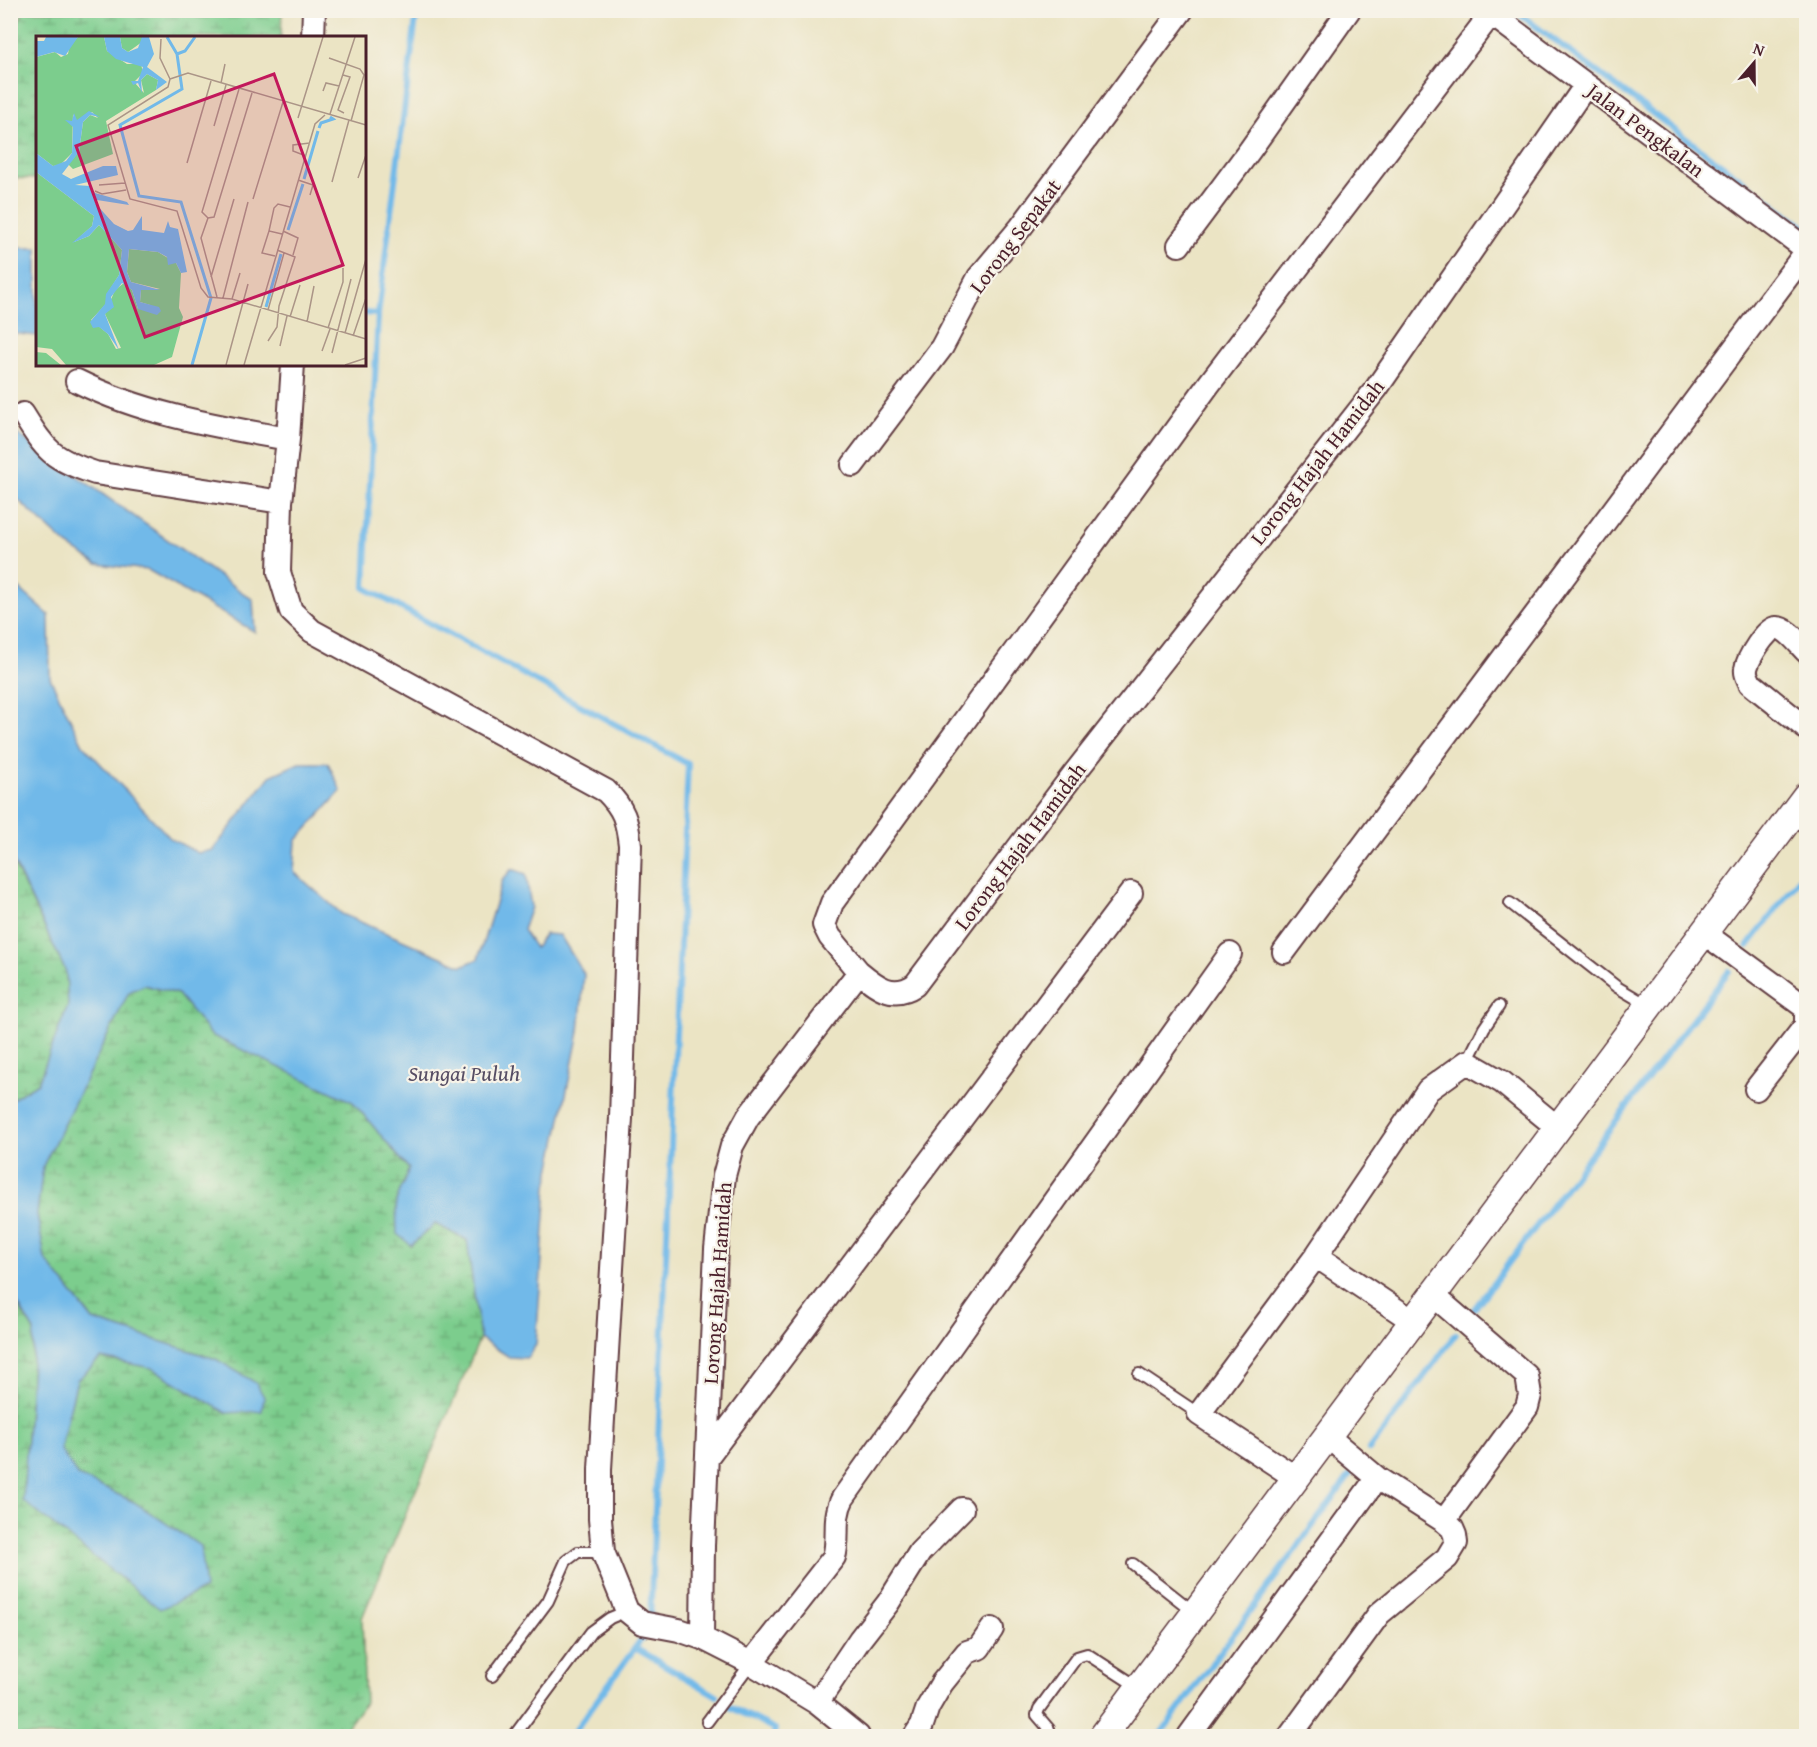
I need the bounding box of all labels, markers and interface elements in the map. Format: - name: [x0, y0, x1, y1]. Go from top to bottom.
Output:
- north arrow: [1724, 33, 1784, 93]
- inset map: [36, 36, 366, 366]
- text: N: [1750, 36, 1769, 62]
- street label: Jalan Pengkalan: [1578, 74, 1712, 185]
- street label: Lorong Sepakat: [962, 172, 1069, 300]
- street label: Lorong Hajah Hamidah: [1242, 372, 1392, 551]
- street label: Lorong Hajah Hamidah: [947, 756, 1093, 936]
- water label: Sungai Puluh: [408, 1057, 520, 1089]
- street label: Lorong Hajah Hamidah: [694, 1181, 740, 1385]

